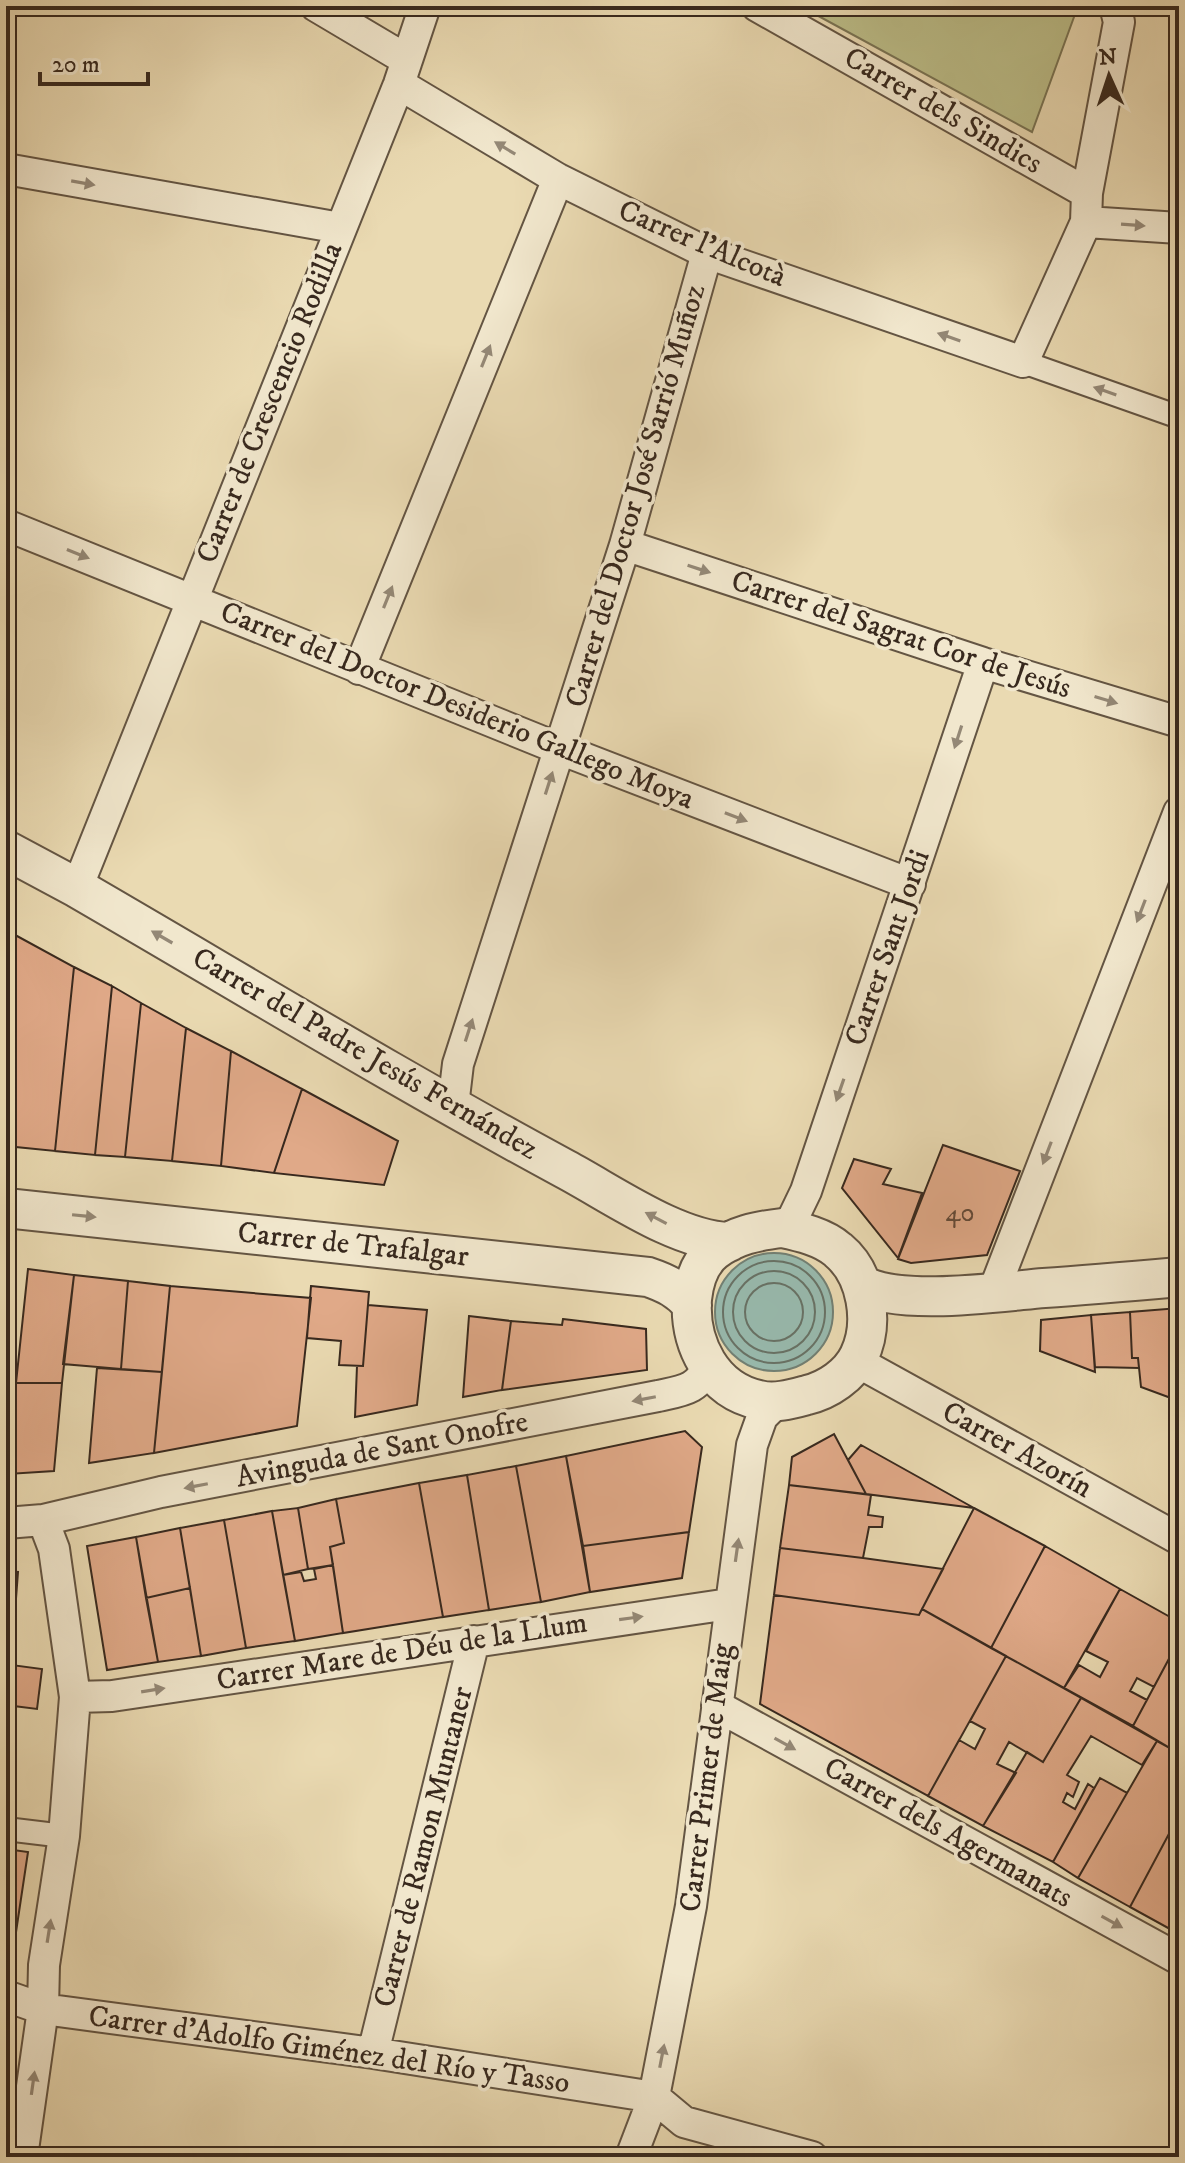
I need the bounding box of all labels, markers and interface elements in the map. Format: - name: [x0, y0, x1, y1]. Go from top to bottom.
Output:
- scale bar: [40, 36, 148, 86]
- north arrow: [1069, 36, 1149, 116]
- street label: Carrer dels Sindics: [837, 39, 1049, 183]
- text: N: [1098, 44, 1118, 71]
- text: 20 m: [52, 50, 100, 80]
- one-way arrow: [494, 141, 516, 155]
- one-way arrow: [71, 177, 96, 190]
- street label: Carrer l'Alcotà: [613, 192, 792, 296]
- one-way arrow: [1121, 219, 1146, 232]
- street label: Carrer de Crescencio Rodilla: [189, 237, 351, 569]
- street label: Carrer del Doctor José Sarrió Muñoz: [558, 280, 714, 712]
- one-way arrow: [937, 330, 961, 342]
- one-way arrow: [480, 344, 493, 368]
- one-way arrow: [1093, 384, 1117, 397]
- one-way arrow: [66, 548, 90, 561]
- one-way arrow: [687, 563, 711, 576]
- street label: Carrer del Sagrat Cor de Jesús: [726, 563, 1076, 707]
- one-way arrow: [382, 585, 395, 609]
- street label: Carrer del Doctor Desiderio Gallego Moya: [215, 594, 699, 818]
- one-way arrow: [1094, 694, 1118, 707]
- one-way arrow: [952, 725, 964, 749]
- one-way arrow: [544, 771, 556, 795]
- one-way arrow: [724, 811, 748, 824]
- street label: Carrer Sant Jordi: [837, 845, 939, 1051]
- one-way arrow: [1134, 899, 1147, 923]
- one-way arrow: [151, 930, 173, 944]
- street label: Carrer del Padre Jesús Fernández: [185, 940, 545, 1168]
- one-way arrow: [463, 1018, 476, 1042]
- one-way arrow: [834, 1078, 846, 1102]
- one-way arrow: [1040, 1141, 1053, 1165]
- house number: 40: [946, 1197, 974, 1230]
- one-way arrow: [71, 1209, 96, 1222]
- one-way arrow: [645, 1211, 667, 1225]
- street label: Carrer de Trafalgar: [236, 1214, 470, 1276]
- one-way arrow: [631, 1393, 656, 1406]
- street label: Carrer Azorín: [935, 1394, 1099, 1507]
- street label: Avinguda de Sant Onofre: [233, 1404, 531, 1496]
- one-way arrow: [184, 1480, 209, 1492]
- one-way arrow: [731, 1537, 744, 1562]
- street label: Carrer Mare de Déu de la Llum: [214, 1604, 590, 1700]
- one-way arrow: [619, 1611, 644, 1624]
- street label: Carrer Primer de Maig: [672, 1641, 742, 1914]
- one-way arrow: [140, 1683, 165, 1696]
- street label: Carrer de Ramon Muntaner: [366, 1683, 482, 2011]
- one-way arrow: [774, 1737, 797, 1751]
- street label: Carrer dels Agermanats: [817, 1749, 1079, 1917]
- one-way arrow: [1100, 1916, 1123, 1929]
- one-way arrow: [43, 1919, 56, 1944]
- street label: Carrer d'Adolfo Giménez del Río y Tasso: [86, 1998, 572, 2102]
- one-way arrow: [656, 2043, 669, 2068]
- one-way arrow: [27, 2070, 40, 2095]

